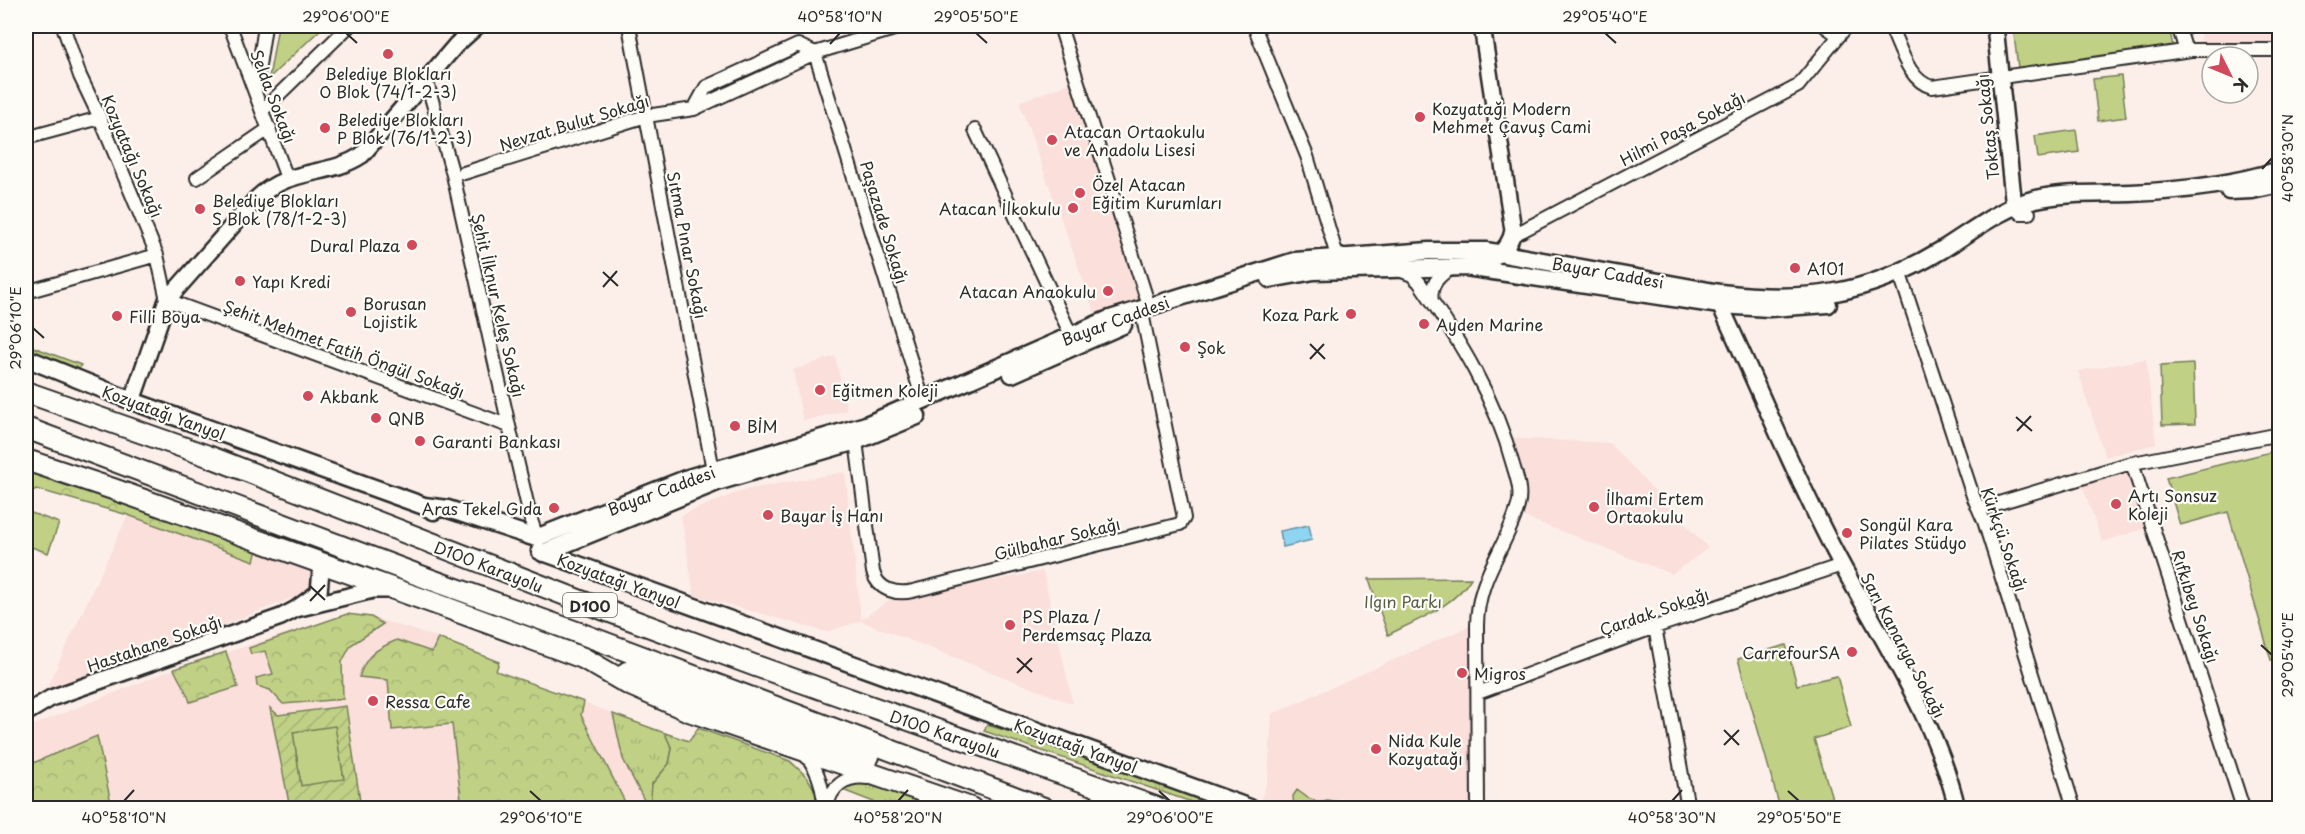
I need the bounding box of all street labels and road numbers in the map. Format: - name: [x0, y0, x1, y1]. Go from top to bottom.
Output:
- street label: Selda Sokağı: [245, 46, 303, 146]
- street label: Toktaş Sokağı: [1970, 73, 2005, 181]
- street label: Hilmi Paşa Sokağı: [1615, 85, 1749, 171]
- street label: Nevzat Bulut Sokağı: [496, 88, 652, 156]
- street label: Kozyatağı Sokağı: [96, 91, 170, 221]
- street label: Paşazade Sokağı: [855, 158, 915, 286]
- street label: Sıtma Pınar Sokağı: [662, 169, 714, 321]
- street label: Şehit İlknur Keleş Sokağı: [466, 211, 532, 399]
- street label: Bayar Caddesi: [1550, 250, 1666, 294]
- street label: Bayar Caddesi: [1058, 289, 1172, 351]
- street label: Şehit Mehmet Fatih Öngül Sokağı: [220, 293, 468, 403]
- street label: Kozyatağı Yanyol: [99, 379, 229, 445]
- street label: Bayar Caddesi: [604, 459, 718, 521]
- street label: Kürkçü Sokağı: [1976, 483, 2034, 595]
- street label: Gülbahar Sokağı: [991, 511, 1123, 565]
- street label: D100 Karayolu: [431, 534, 547, 598]
- street label: Rıfkıbey Sokağı: [2166, 546, 2226, 666]
- street label: Kozyatağı Yanyol: [554, 547, 684, 613]
- street label: Sarı Kanarya Sokağı: [1855, 568, 1953, 722]
- street label: Çardak Sokağı: [1596, 581, 1712, 641]
- road number: D100: [563, 593, 617, 617]
- street label: Hastahane Sokağı: [83, 609, 225, 677]
- street label: D100 Karayolu: [887, 703, 1003, 763]
- street label: Kozyatağı Yanyol: [1011, 712, 1141, 778]

